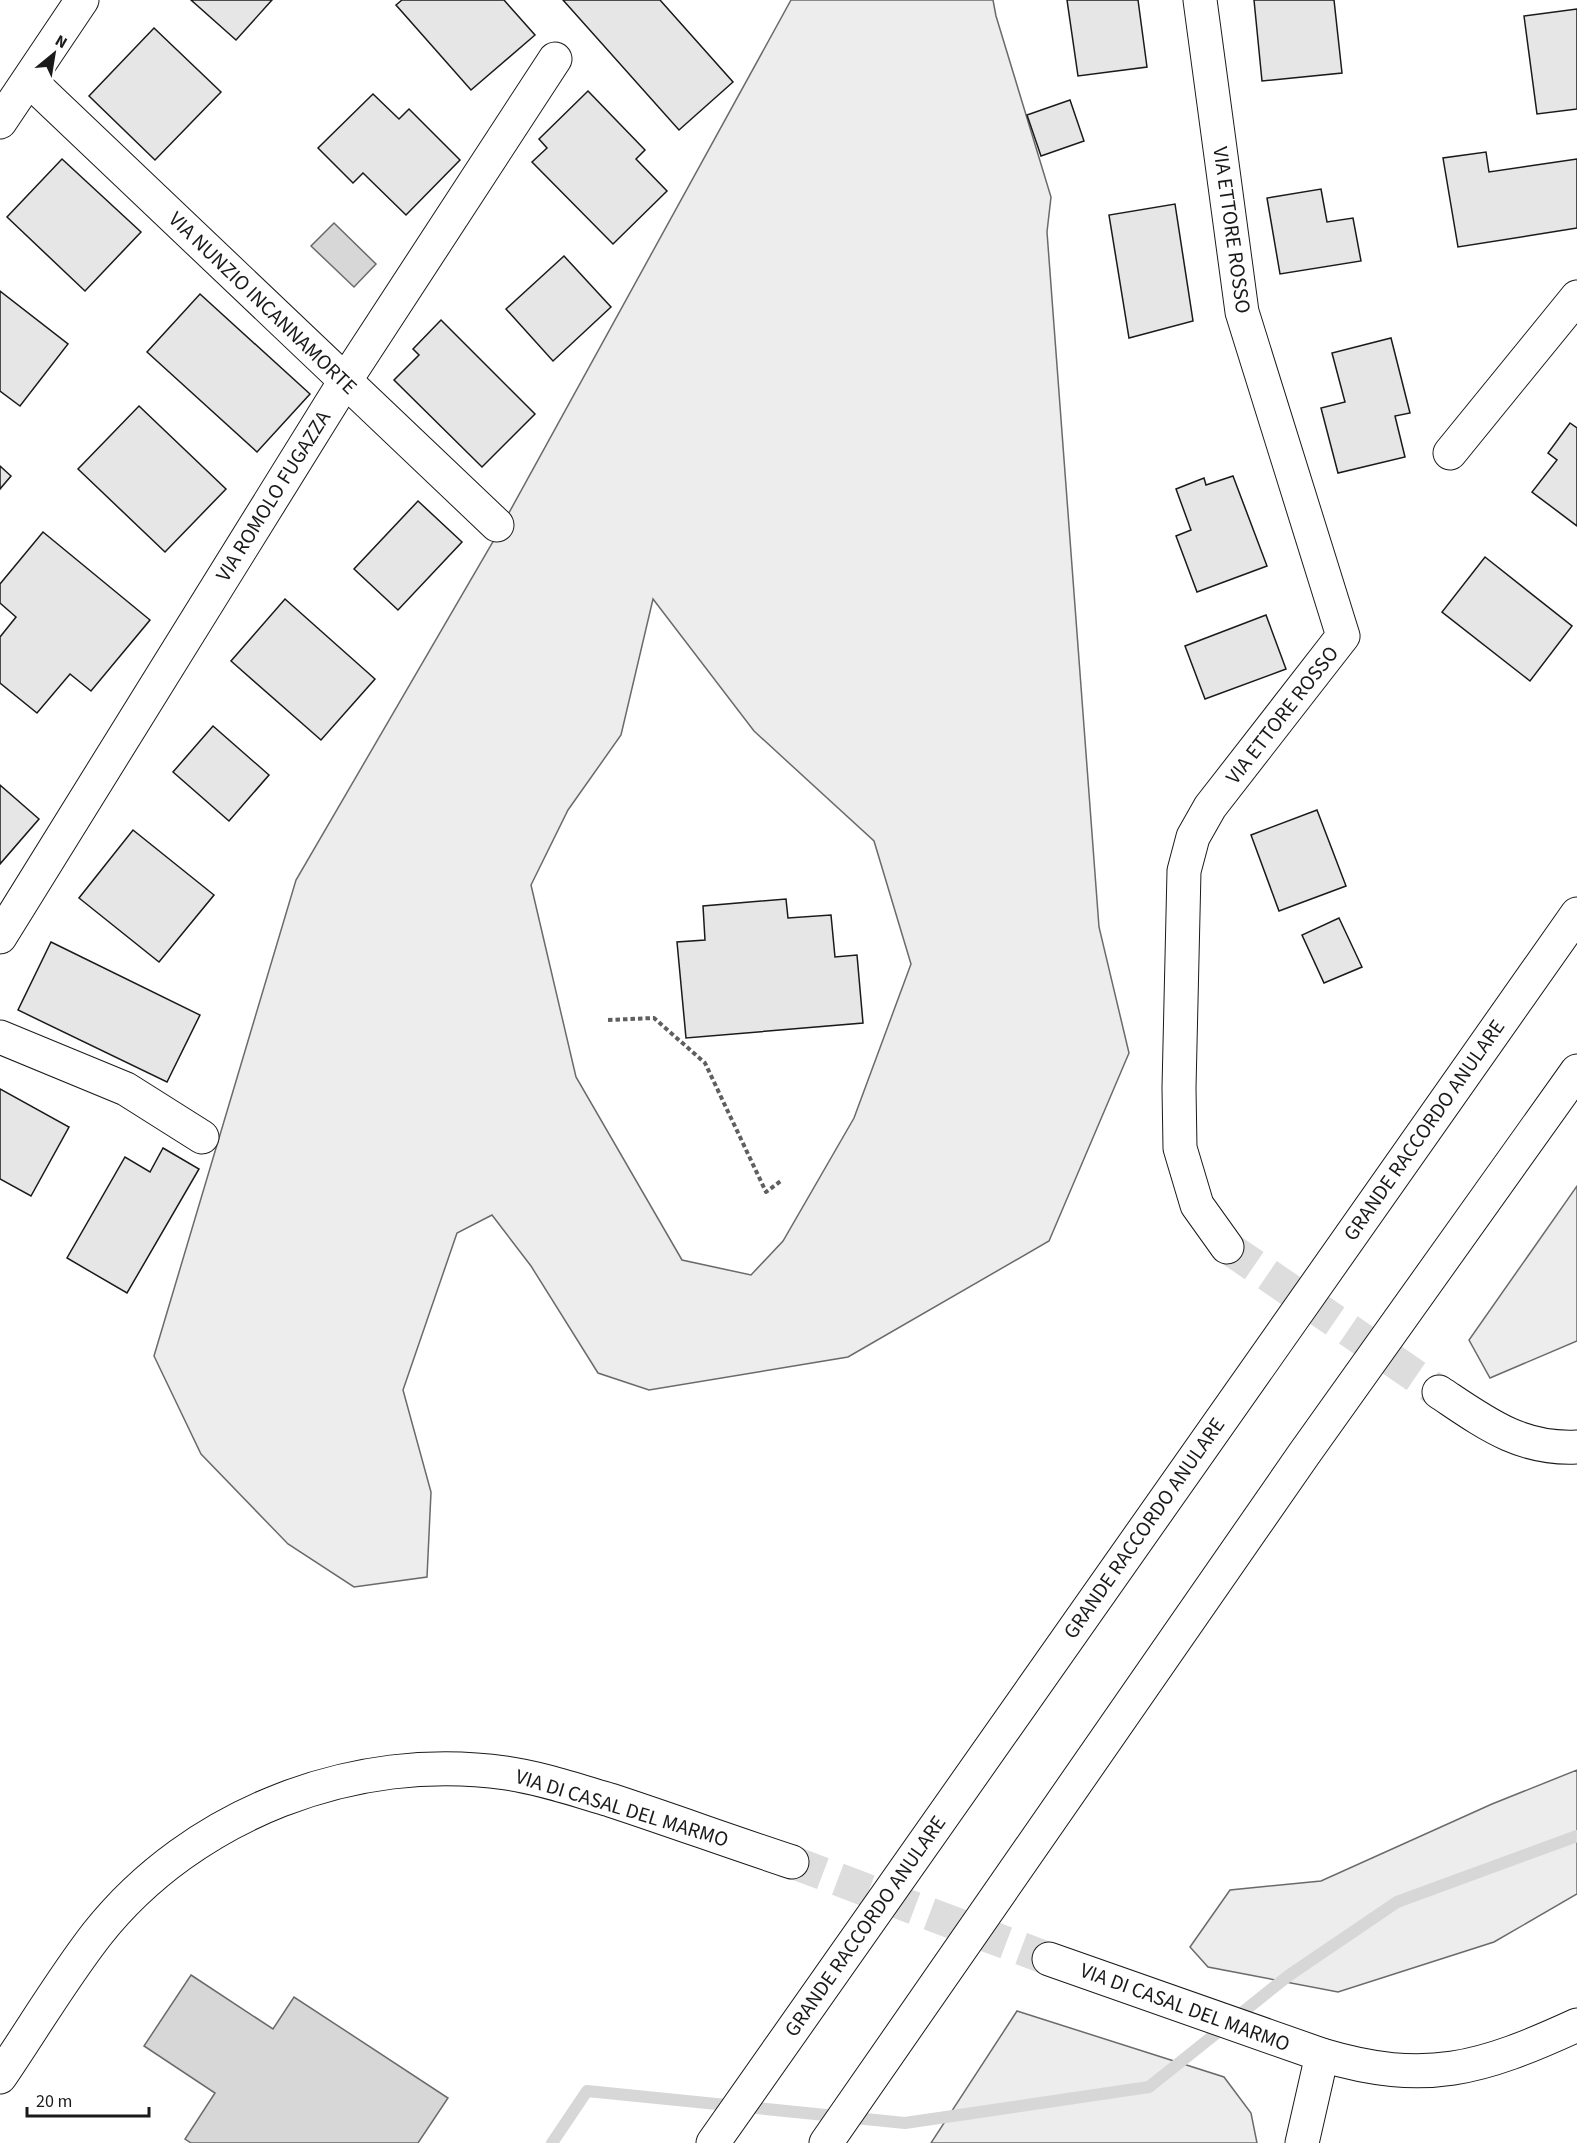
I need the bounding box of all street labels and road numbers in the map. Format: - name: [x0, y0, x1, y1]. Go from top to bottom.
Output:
- street label: VIA ETTORE ROSSO: [1205, 145, 1259, 315]
- street label: VIA NUNZIO INCANNAMORTE: [162, 205, 364, 401]
- street label: VIA ROMOLO FUGAZZA: [208, 404, 338, 587]
- street label: VIA ETTORE ROSSO: [1218, 640, 1346, 790]
- street label: GRANDE RACCORDO ANULARE: [1336, 1013, 1512, 1247]
- street label: GRANDE RACCORDO ANULARE: [1056, 1411, 1232, 1645]
- street label: VIA DI CASAL DEL MARMO: [512, 1761, 732, 1855]
- street label: GRANDE RACCORDO ANULARE: [777, 1809, 953, 2043]
- street label: VIA DI CASAL DEL MARMO: [1076, 1955, 1294, 2059]

